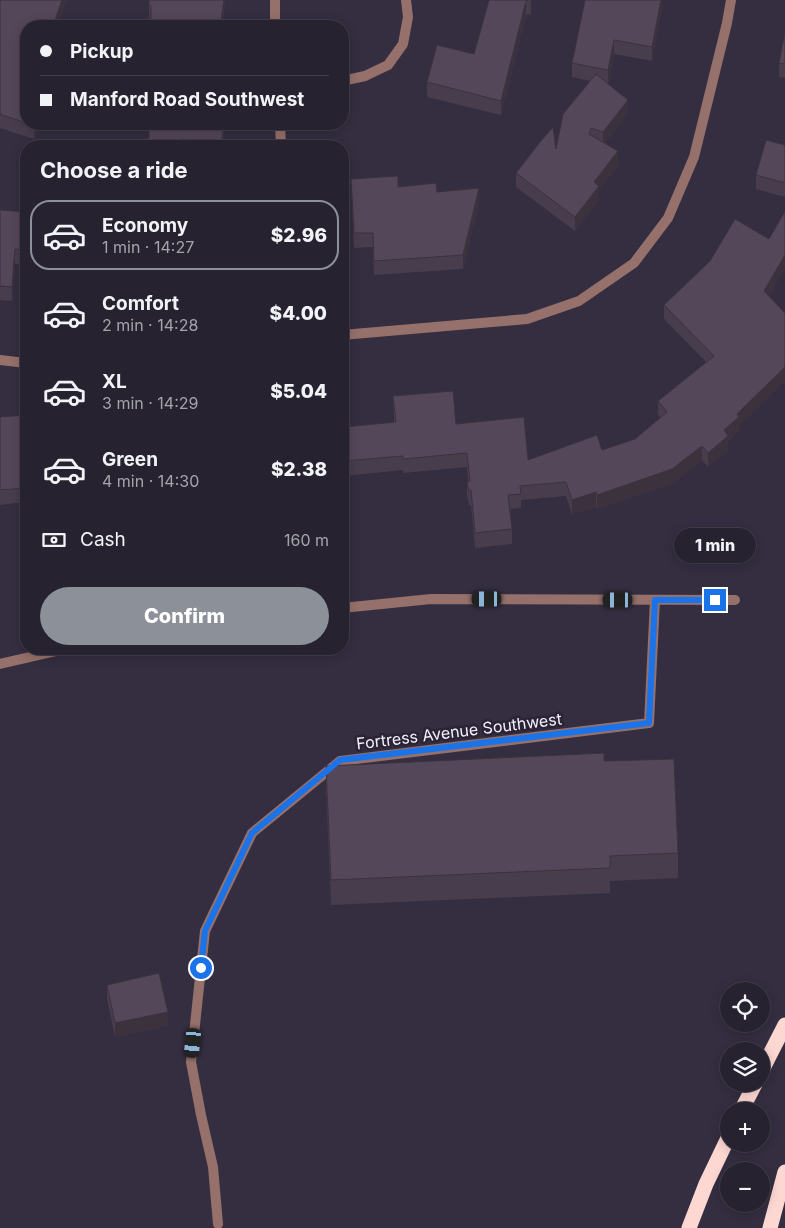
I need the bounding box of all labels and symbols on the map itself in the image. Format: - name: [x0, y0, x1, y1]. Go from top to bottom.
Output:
- callout: 1 min: [674, 528, 756, 562]
- route end: [704, 589, 726, 611]
- car: [472, 592, 502, 607]
- car: [603, 593, 633, 608]
- street label: Fortress Avenue Southwest: [355, 708, 563, 754]
- route start: [190, 957, 212, 979]
- car: [183, 1027, 202, 1059]

